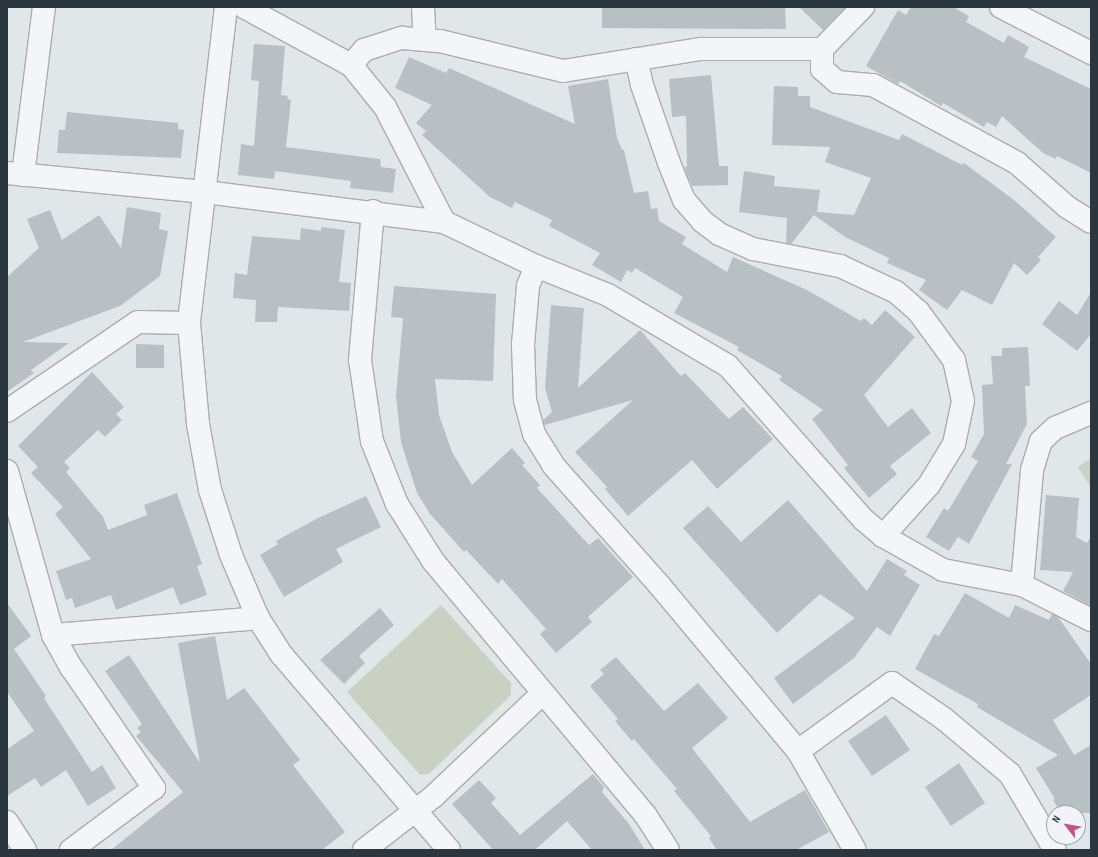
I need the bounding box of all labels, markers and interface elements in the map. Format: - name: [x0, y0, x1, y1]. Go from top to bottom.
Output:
- north arrow: [1046, 805, 1086, 845]
- text: N: [1049, 813, 1063, 825]

